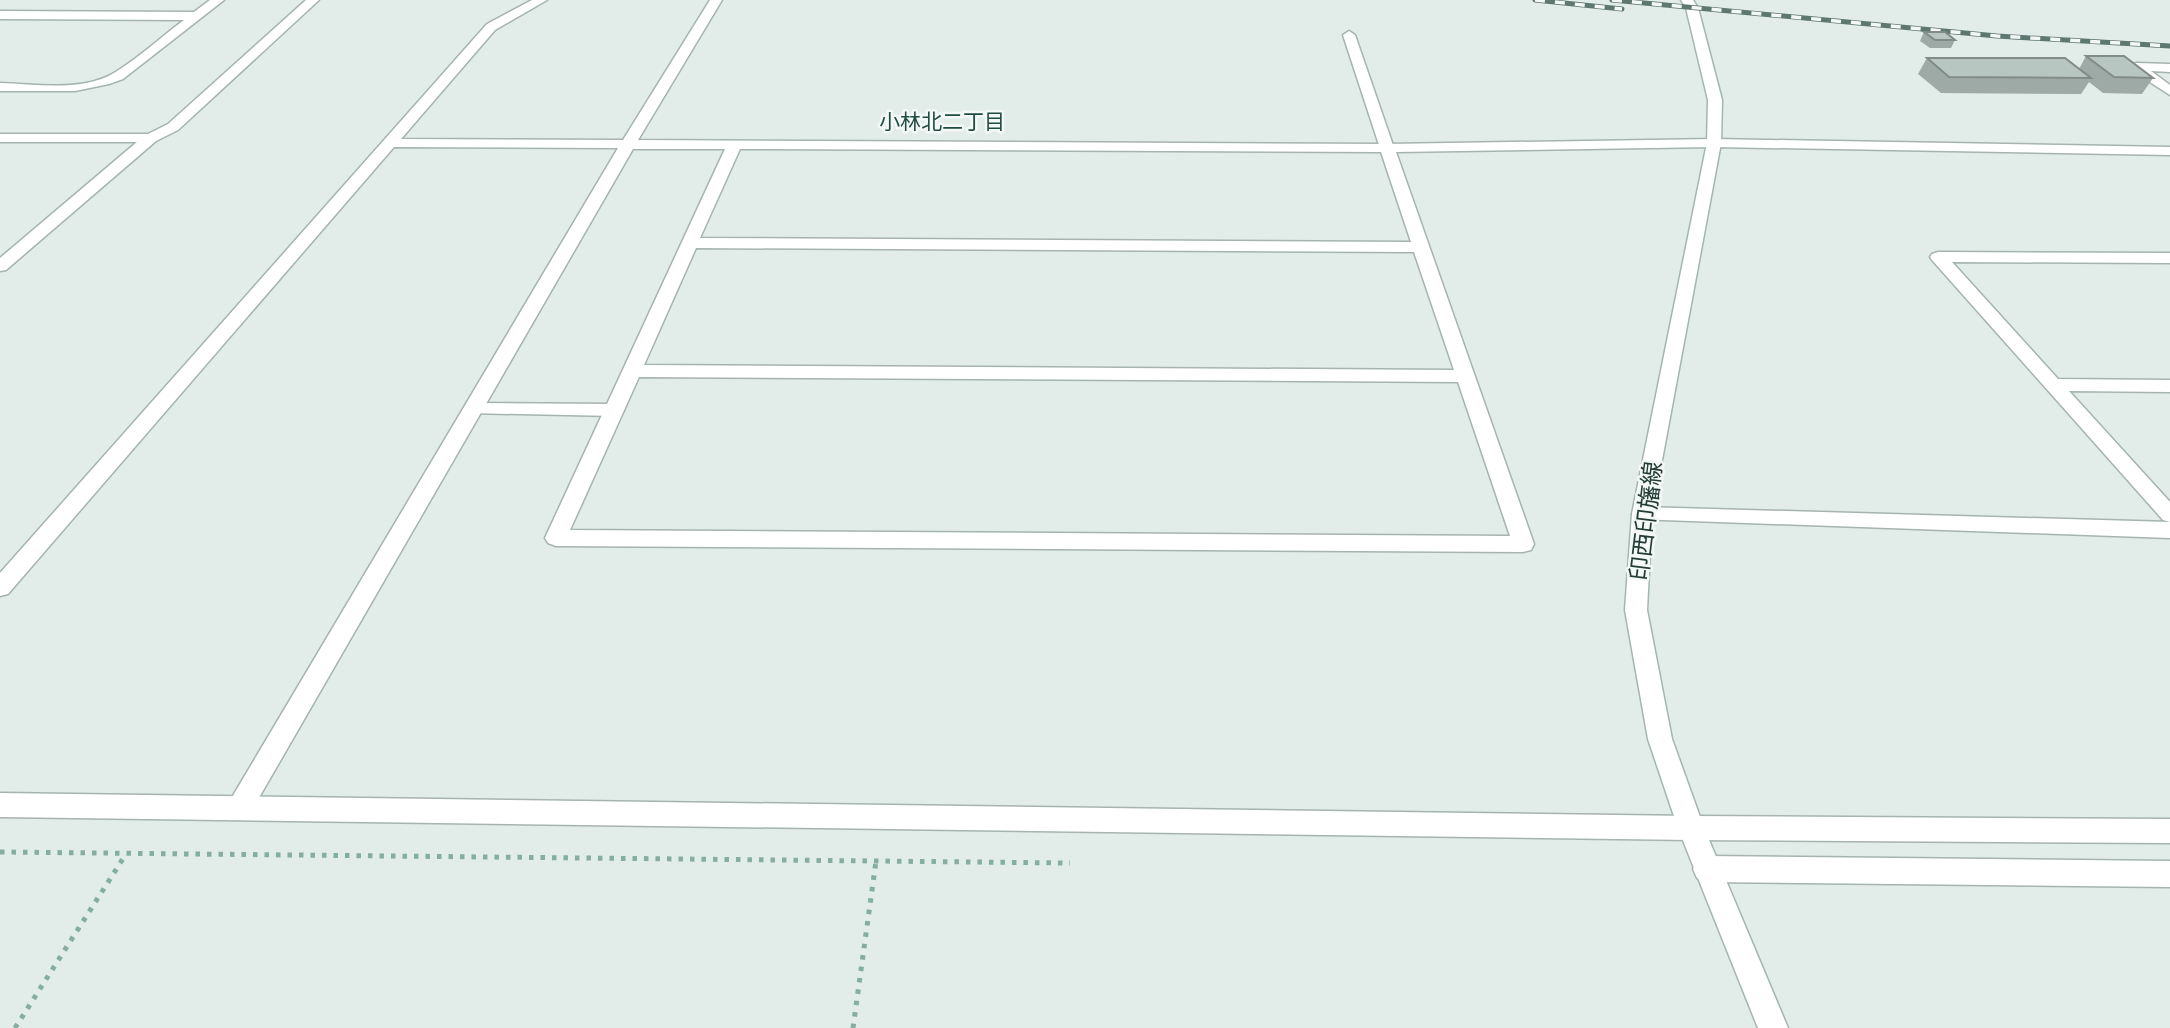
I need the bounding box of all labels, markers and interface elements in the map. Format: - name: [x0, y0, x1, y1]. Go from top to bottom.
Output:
- district label: 小林北二丁目: [879, 108, 1005, 136]
- street label: 印西印旛線: [1623, 460, 1669, 582]

